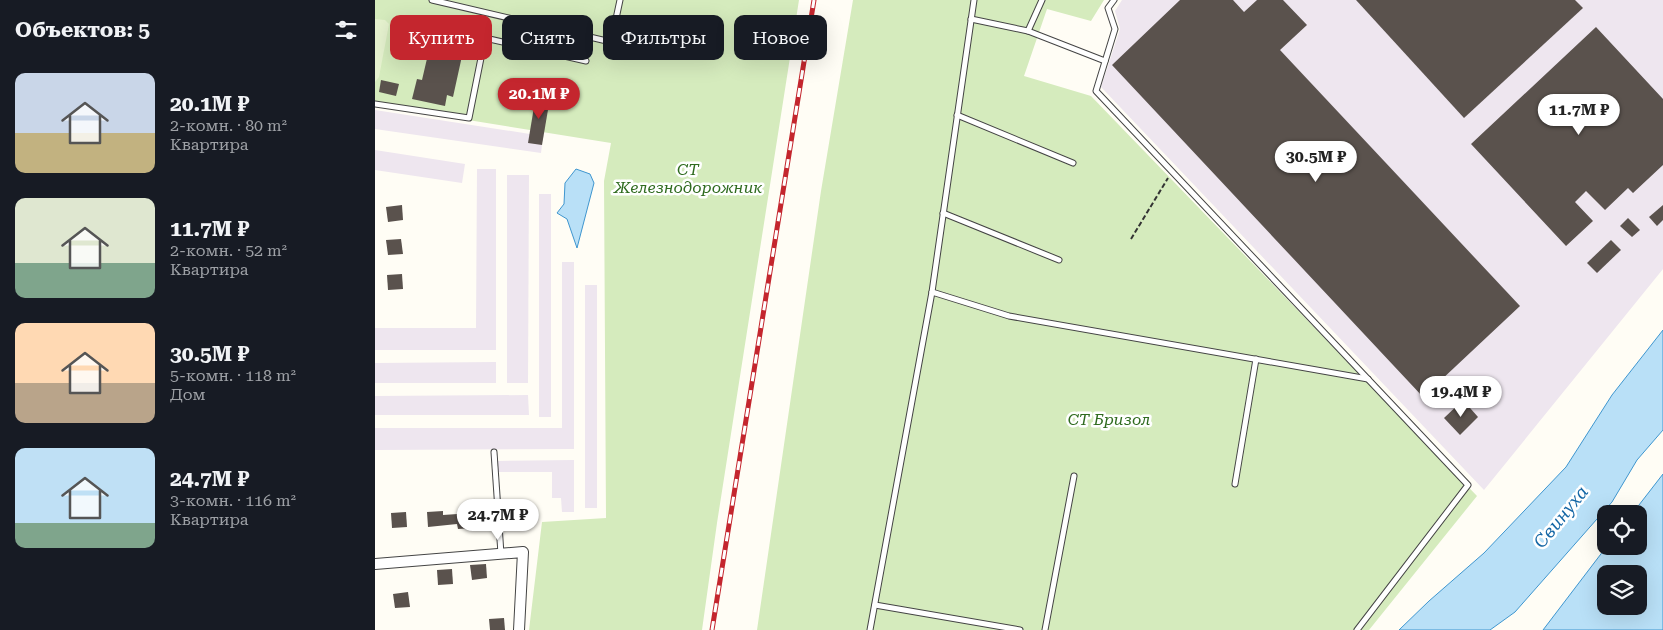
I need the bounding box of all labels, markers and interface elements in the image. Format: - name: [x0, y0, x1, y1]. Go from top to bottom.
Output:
- chip: Купить: [390, 15, 492, 60]
- chip: Снять: [502, 15, 593, 60]
- chip: Фильтры: [603, 15, 724, 60]
- chip: Новое: [734, 15, 827, 60]
- icon: filters: [332, 16, 360, 44]
- text: Объектов: 5: [15, 18, 150, 42]
- pin: 20.1M ₽: [493, 78, 585, 120]
- text: 20.1M ₽: [509, 84, 569, 103]
- text: 20.1M ₽: [170, 92, 249, 116]
- icon: home: [55, 93, 115, 153]
- pin: 11.7M ₽: [1533, 94, 1625, 136]
- text: 11.7M ₽: [1549, 100, 1609, 119]
- text: 2-комн. · 80 m²: [170, 116, 287, 135]
- text: Квартира: [170, 135, 248, 154]
- pin: 30.5M ₽: [1270, 140, 1362, 183]
- text: 30.5M ₽: [1286, 147, 1346, 166]
- park label: СТ Железнодорожник: [613, 160, 762, 197]
- text: 11.7M ₽: [170, 217, 249, 241]
- icon: home: [55, 218, 115, 278]
- text: 2-комн. · 52 m²: [170, 241, 287, 260]
- text: Квартира: [170, 260, 248, 279]
- text: 30.5M ₽: [170, 342, 249, 366]
- icon: home: [55, 343, 115, 403]
- text: 5-комн. · 118 m²: [170, 366, 296, 385]
- pin: 19.4M ₽: [1415, 376, 1507, 418]
- text: 19.4M ₽: [1431, 382, 1491, 401]
- text: Дом: [170, 385, 206, 404]
- park label: СТ Бризол: [1068, 410, 1150, 429]
- text: 24.7M ₽: [170, 467, 249, 491]
- icon: home: [55, 468, 115, 528]
- water label: Свинуха: [1529, 481, 1592, 552]
- text: 3-комн. · 116 m²: [170, 491, 296, 510]
- pin: 24.7M ₽: [452, 498, 544, 541]
- text: 24.7M ₽: [468, 505, 528, 524]
- map controls: [1597, 505, 1647, 615]
- button: locate: [1597, 505, 1647, 555]
- text: Квартира: [170, 510, 248, 529]
- button: layers: [1597, 565, 1647, 615]

